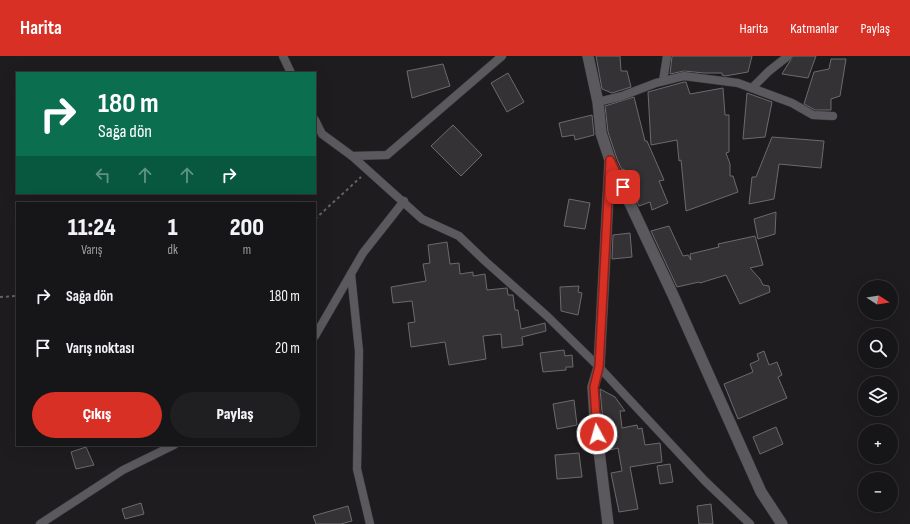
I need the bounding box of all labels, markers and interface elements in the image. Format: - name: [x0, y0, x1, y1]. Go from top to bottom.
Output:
- text: Harita: [20, 17, 62, 40]
- text: Harita: [740, 20, 768, 37]
- text: Katmanlar: [790, 20, 839, 37]
- text: Paylaş: [861, 20, 890, 37]
- text: 180 m: [98, 87, 158, 120]
- icon: right: [32, 88, 84, 140]
- text: Sağa dön: [98, 121, 152, 142]
- icon: left: [92, 164, 114, 186]
- icon: ahead: [134, 164, 156, 186]
- icon: ahead: [176, 164, 198, 186]
- icon: right: [218, 164, 240, 186]
- pin: [606, 170, 640, 204]
- icon: arrive: [612, 176, 634, 198]
- text: 11:24: [68, 213, 116, 242]
- text: 1: [168, 213, 178, 242]
- text: 200: [230, 213, 264, 242]
- text: Varış: [81, 242, 102, 258]
- text: dk: [168, 242, 178, 258]
- text: m: [243, 242, 251, 258]
- north arrow: [858, 280, 898, 320]
- map controls: [858, 280, 898, 512]
- icon: right: [32, 285, 54, 307]
- text: Sağa dön: [66, 287, 113, 306]
- text: 180 m: [269, 287, 300, 306]
- button: search: [858, 328, 898, 368]
- icon: arrive: [32, 337, 54, 359]
- text: Varış noktası: [66, 339, 134, 358]
- text: 20 m: [275, 339, 300, 358]
- button: layers: [858, 376, 898, 416]
- button: Çıkış: [32, 392, 162, 438]
- button: Paylaş: [170, 392, 300, 438]
- position arrow: [576, 413, 618, 455]
- button: +: [858, 424, 898, 464]
- button: −: [858, 472, 898, 512]

